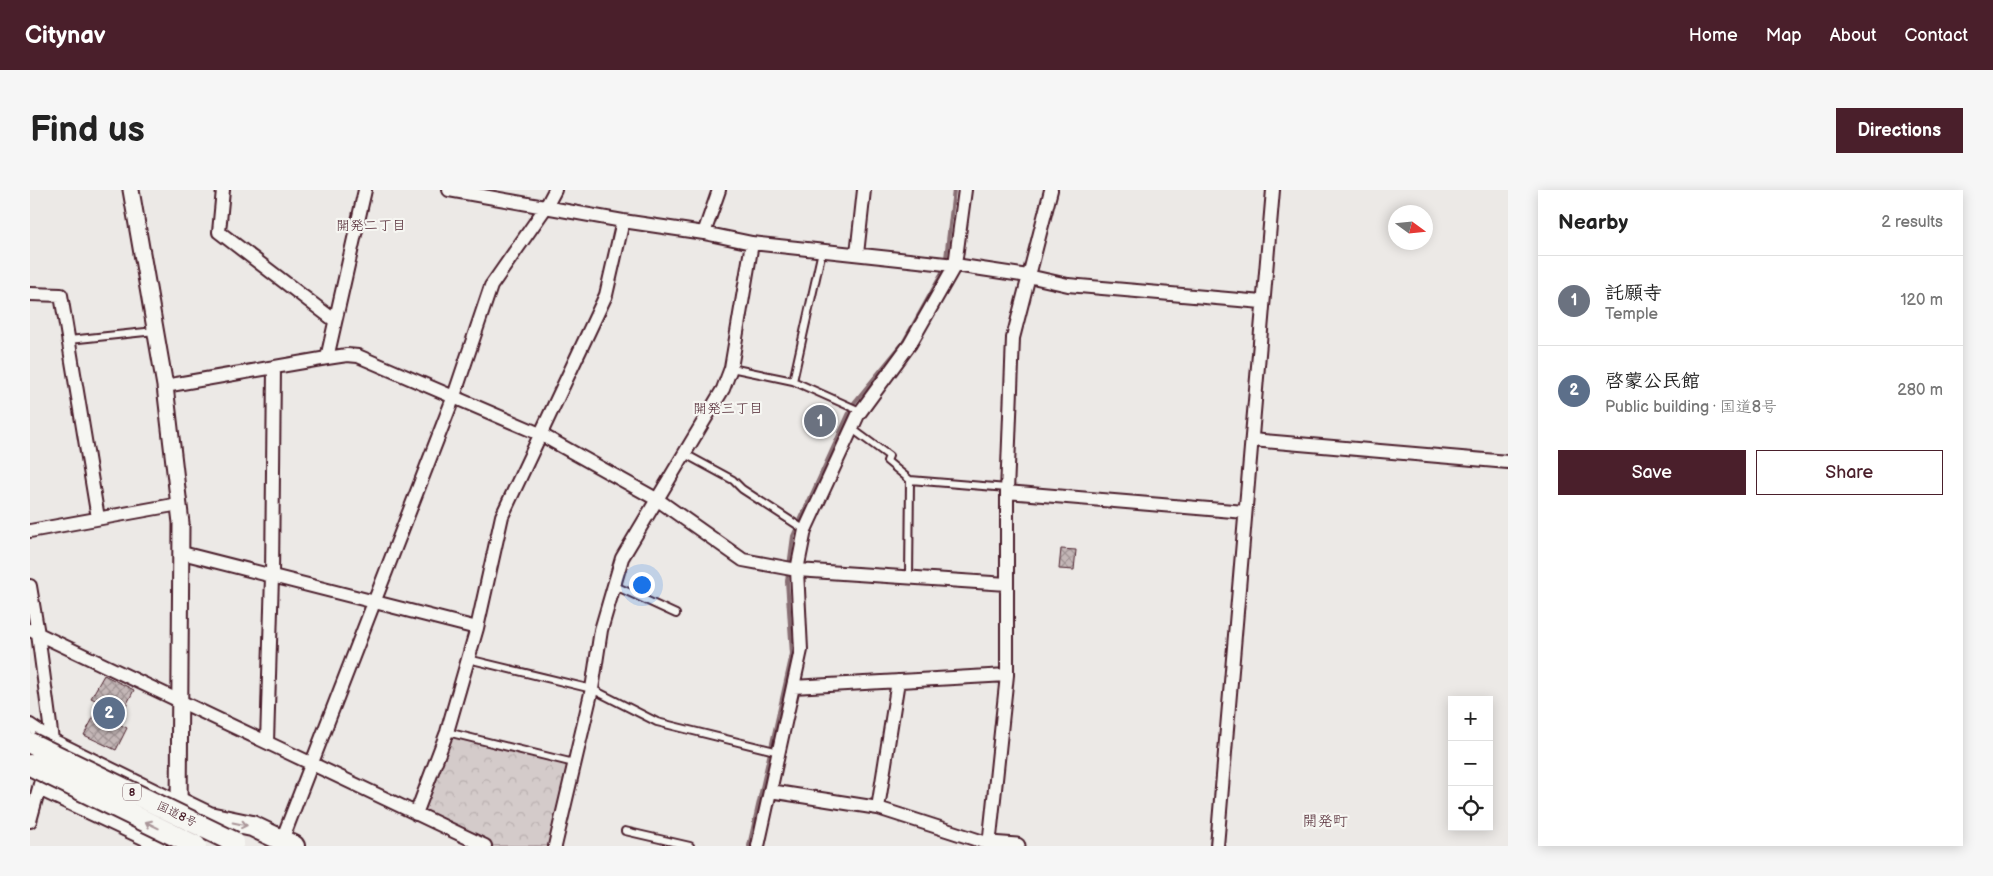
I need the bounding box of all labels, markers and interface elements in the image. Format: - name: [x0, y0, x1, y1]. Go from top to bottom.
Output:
- text: Citynav: [25, 21, 106, 50]
- text: Home: [1689, 25, 1738, 46]
- text: Map: [1766, 25, 1802, 46]
- text: About: [1830, 25, 1877, 46]
- text: Contact: [1905, 25, 1968, 46]
- button: Directions: [1836, 108, 1963, 153]
- text: Find us: [30, 109, 145, 152]
- north arrow: [1388, 205, 1433, 250]
- text: Nearby: [1558, 210, 1628, 235]
- text: 2 results: [1881, 213, 1943, 232]
- district label: 開発二丁目: [336, 217, 406, 234]
- text: 託願寺: [1605, 282, 1662, 305]
- text: 1: [1571, 291, 1577, 310]
- text: 120 m: [1900, 291, 1943, 310]
- text: Temple: [1605, 305, 1658, 324]
- text: 啓蒙公民館: [1605, 370, 1700, 393]
- text: 2: [1569, 381, 1579, 400]
- text: 280 m: [1897, 381, 1943, 400]
- text: Public building · 国道8号: [1605, 398, 1777, 417]
- district label: 開発三丁目: [693, 400, 763, 417]
- pin: 1: [804, 402, 836, 440]
- button: Save: [1558, 450, 1746, 495]
- button: Share: [1756, 450, 1943, 495]
- your location: [629, 572, 655, 598]
- pin: 2: [93, 694, 125, 732]
- map controls: [1448, 696, 1493, 831]
- button: +: [1448, 696, 1493, 741]
- button: −: [1448, 741, 1493, 786]
- road number: 8: [123, 784, 141, 800]
- button: locate: [1448, 786, 1493, 831]
- street label: 国道8号: [154, 798, 199, 831]
- district label: 開発町: [1302, 812, 1348, 831]
- one-way arrow: [145, 820, 160, 830]
- one-way arrow: [232, 820, 248, 829]

